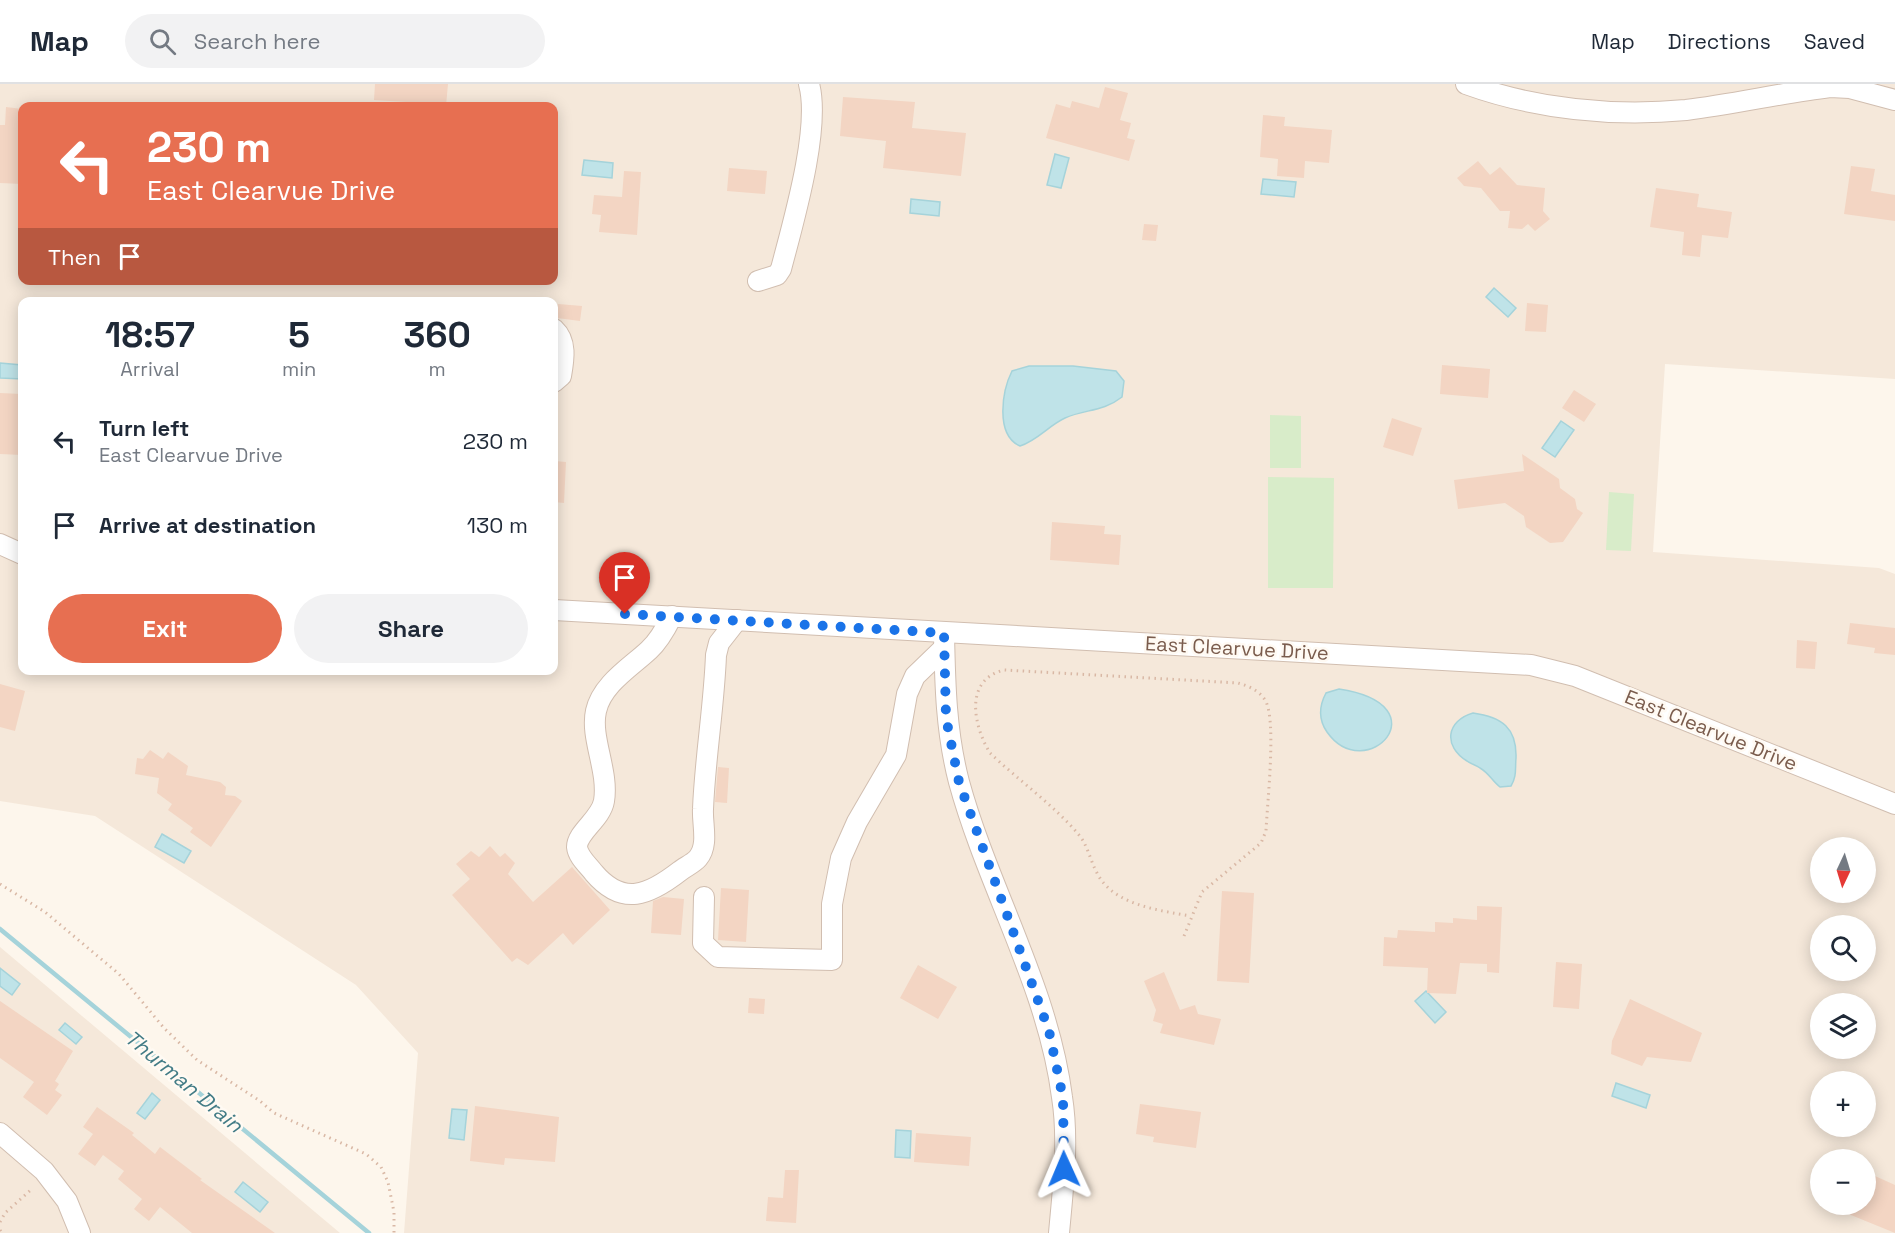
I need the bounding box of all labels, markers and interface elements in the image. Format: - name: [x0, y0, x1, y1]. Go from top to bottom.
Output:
- search box: [125, 14, 545, 68]
- text: Map: [30, 23, 89, 59]
- icon: search: [146, 25, 179, 58]
- text: Search here: [194, 27, 321, 55]
- text: Map: [1591, 28, 1635, 55]
- text: Directions: [1668, 28, 1771, 55]
- text: Saved: [1804, 28, 1865, 55]
- text: 230 m: [147, 121, 271, 174]
- icon: left: [48, 126, 126, 204]
- text: East Clearvue Drive: [147, 173, 395, 208]
- icon: arrive: [113, 240, 146, 273]
- text: Then: [48, 243, 101, 271]
- text: 18:57: [105, 312, 195, 358]
- text: 5: [288, 312, 310, 358]
- text: 360: [403, 312, 471, 358]
- text: Arrival: [120, 356, 180, 382]
- text: min: [282, 356, 316, 382]
- text: m: [429, 356, 446, 382]
- text: Turn left: [99, 414, 189, 442]
- icon: left: [48, 425, 81, 458]
- text: 230 m: [463, 427, 528, 455]
- text: East Clearvue Drive: [99, 442, 283, 468]
- icon: arrive: [48, 509, 81, 542]
- text: Arrive at destination: [99, 511, 316, 539]
- text: 130 m: [467, 511, 528, 539]
- pin: [599, 552, 650, 614]
- icon: arrive: [608, 561, 641, 594]
- button: Exit: [48, 594, 282, 663]
- button: Share: [294, 594, 528, 663]
- street label: East Clearvue Drive: [1145, 630, 1329, 666]
- street label: East Clearvue Drive: [1621, 684, 1801, 776]
- north arrow: [1810, 837, 1876, 903]
- map controls: [1810, 837, 1876, 1215]
- button: search: [1810, 915, 1876, 981]
- button: layers: [1810, 993, 1876, 1059]
- water label: Thurman Drain: [119, 1024, 249, 1139]
- button: +: [1810, 1071, 1876, 1137]
- position arrow: [1032, 1137, 1096, 1201]
- button: −: [1810, 1149, 1876, 1215]

